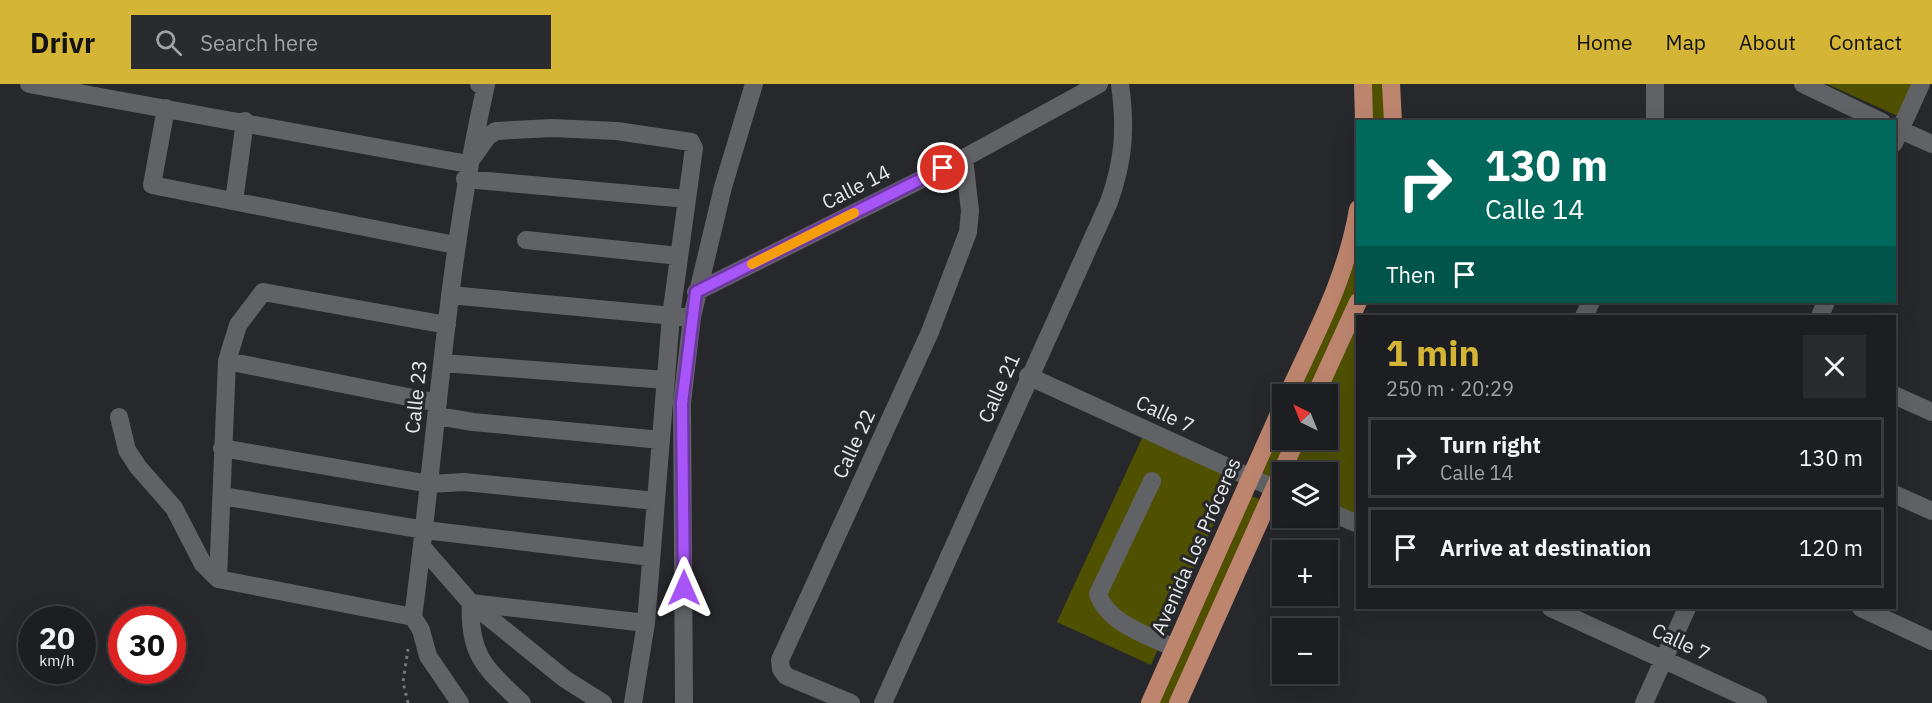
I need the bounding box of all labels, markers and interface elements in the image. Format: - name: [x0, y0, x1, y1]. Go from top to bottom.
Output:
- search box: [131, 15, 551, 69]
- text: Drivr: [30, 24, 95, 61]
- icon: search: [152, 26, 185, 59]
- text: Search here: [200, 28, 318, 57]
- text: Home: [1576, 28, 1633, 56]
- text: Map: [1666, 28, 1706, 56]
- text: About: [1739, 28, 1796, 56]
- text: Contact: [1829, 28, 1902, 56]
- text: 130 m: [1485, 138, 1608, 193]
- pin: [917, 142, 968, 193]
- icon: right: [1386, 144, 1464, 222]
- icon: arrive: [926, 151, 959, 184]
- street label: Calle 14: [817, 158, 895, 215]
- text: Calle 14: [1485, 191, 1584, 226]
- icon: arrive: [1448, 258, 1481, 291]
- text: Then: [1386, 260, 1436, 289]
- text: 1 min: [1386, 329, 1480, 376]
- button: close: [1803, 335, 1866, 398]
- street label: Calle 21: [971, 349, 1026, 427]
- street label: Calle 23: [398, 359, 433, 435]
- text: 250 m · 20:29: [1386, 375, 1514, 402]
- north arrow: [1272, 384, 1338, 450]
- map controls: [1272, 384, 1338, 684]
- street label: Calle 7: [1132, 388, 1199, 439]
- street label: Calle 22: [826, 405, 881, 483]
- text: Turn right: [1440, 430, 1541, 459]
- icon: right: [1389, 441, 1422, 474]
- text: 130 m: [1799, 443, 1863, 472]
- street label: Avenida Los Próceres: [1144, 453, 1247, 639]
- text: Calle 14: [1440, 459, 1514, 486]
- button: layers: [1272, 462, 1338, 528]
- icon: arrive: [1389, 531, 1422, 564]
- text: Arrive at destination: [1440, 533, 1651, 562]
- text: 120 m: [1799, 533, 1863, 562]
- button: +: [1272, 540, 1338, 606]
- position arrow: [652, 556, 716, 620]
- speed limit sign: 30: [108, 606, 186, 684]
- street label: Calle 7: [1648, 616, 1715, 667]
- text: 20: [39, 618, 75, 657]
- button: −: [1272, 618, 1338, 684]
- text: km/h: [39, 651, 75, 670]

